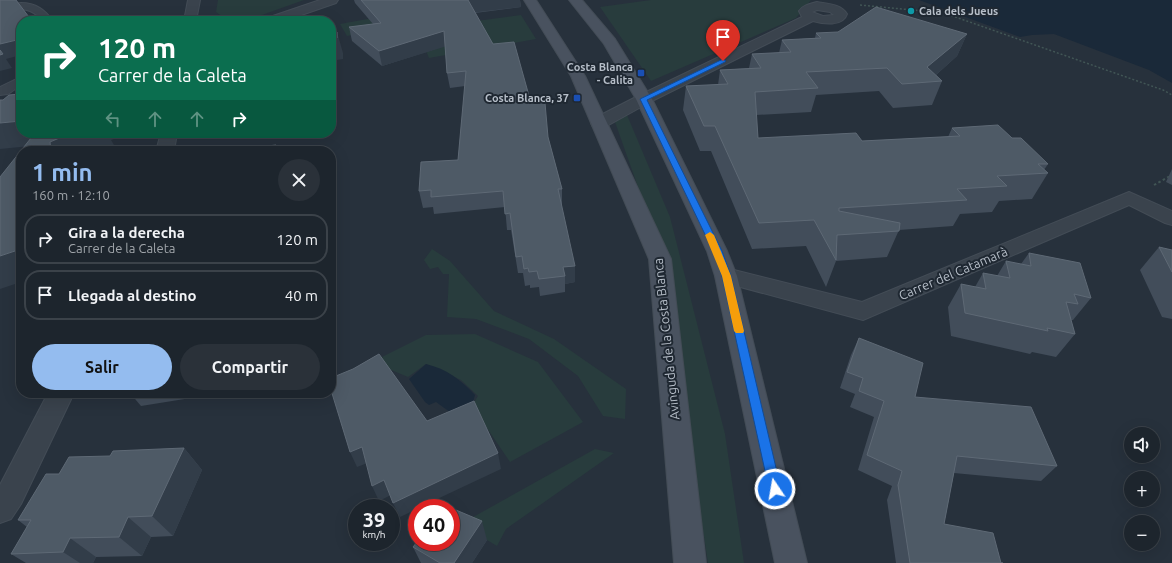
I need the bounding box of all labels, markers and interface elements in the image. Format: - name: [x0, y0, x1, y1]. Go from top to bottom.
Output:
- place label: Cala dels Jueus: [919, 5, 998, 17]
- marker: Cala dels Jueus: [906, 6, 916, 16]
- pin: [706, 20, 740, 61]
- icon: arrive: [712, 26, 734, 48]
- icon: right: [32, 32, 84, 84]
- text: 120 m: [98, 32, 176, 63]
- place label: Costa Blanca - Calita: [567, 61, 633, 86]
- text: Carrer de la Caleta: [98, 65, 247, 85]
- marker: Costa Blanca - Calita: [636, 68, 646, 78]
- place label: Costa Blanca, 37: [485, 92, 569, 104]
- marker: Costa Blanca, 37: [572, 93, 582, 103]
- icon: left: [102, 108, 124, 130]
- icon: ahead: [144, 108, 166, 130]
- icon: ahead: [186, 108, 208, 130]
- icon: right: [228, 108, 250, 130]
- text: 1 min: [32, 159, 93, 186]
- button: close: [278, 159, 320, 201]
- text: 160 m · 12:10: [32, 188, 110, 202]
- text: Gira a la derecha: [68, 224, 185, 241]
- icon: right: [34, 228, 56, 250]
- text: 120 m: [276, 231, 318, 248]
- text: Carrer de la Caleta: [68, 241, 175, 255]
- street label: Carrer del Catamarà: [897, 244, 1009, 302]
- street label: Avinguda de la Costa Blanca: [651, 257, 681, 421]
- icon: arrive: [34, 284, 56, 306]
- text: Llegada al destino: [68, 287, 197, 304]
- text: 40 m: [285, 287, 318, 304]
- button: Salir: [32, 344, 172, 390]
- button: Compartir: [180, 344, 320, 390]
- map controls: [1124, 427, 1160, 551]
- button: sound: [1124, 427, 1160, 463]
- position arrow: [754, 468, 796, 510]
- button: +: [1124, 471, 1160, 507]
- speed limit sign: 40: [408, 499, 460, 551]
- text: 39: [363, 508, 385, 531]
- button: −: [1124, 515, 1160, 551]
- text: km/h: [362, 529, 386, 540]

